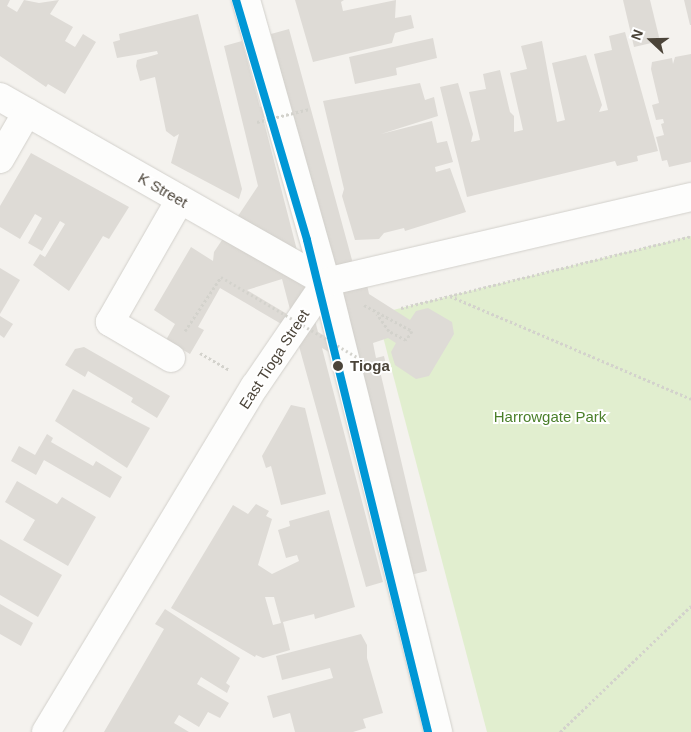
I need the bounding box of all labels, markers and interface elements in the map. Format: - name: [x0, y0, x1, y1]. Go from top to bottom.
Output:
- north arrow: [626, 15, 676, 65]
- text: N: [628, 27, 646, 42]
- street label: K Street: [135, 169, 191, 211]
- street label: East Tioga Street: [235, 306, 313, 412]
- marker: Tioga: [329, 357, 347, 375]
- place label: Tioga: [350, 357, 390, 375]
- park label: Harrowgate Park: [494, 408, 606, 426]

